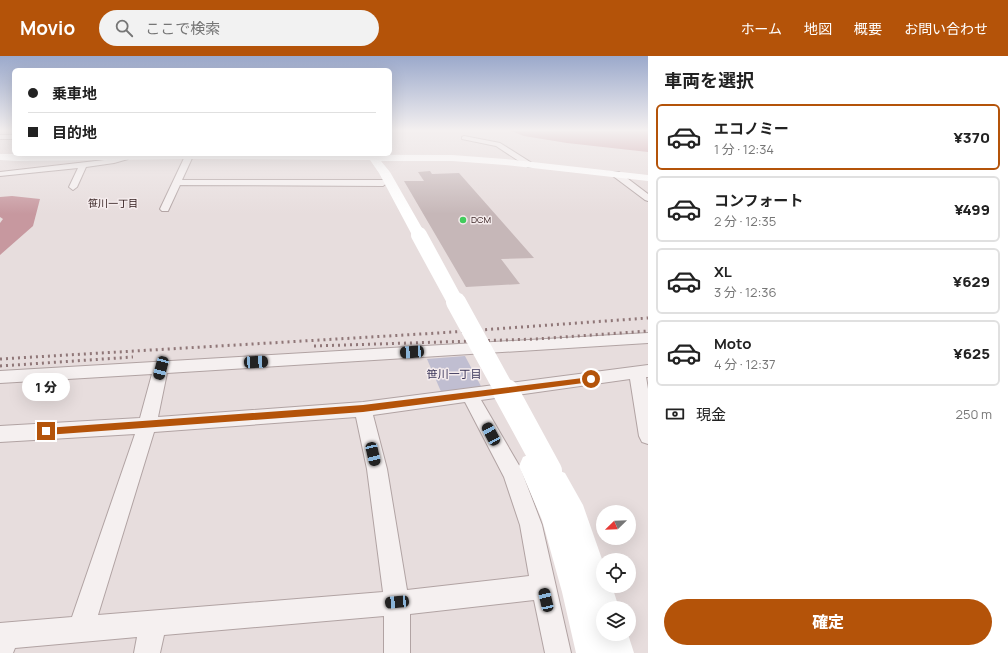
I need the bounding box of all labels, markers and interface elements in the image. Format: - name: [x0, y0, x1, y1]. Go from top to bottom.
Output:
- search box: [99, 10, 379, 46]
- text: Movio: [20, 15, 75, 41]
- icon: search: [113, 17, 135, 39]
- text: ここで検索: [145, 18, 220, 39]
- text: ホーム: [740, 19, 782, 38]
- text: 地図: [804, 19, 832, 38]
- text: 概要: [854, 19, 882, 38]
- text: お問い合わせ: [904, 19, 988, 38]
- text: 車両を選択: [664, 68, 754, 92]
- text: 乗車地: [52, 83, 97, 104]
- text: エコノミー: [714, 118, 789, 139]
- icon: car: [666, 119, 702, 155]
- text: 目的地: [52, 122, 97, 143]
- text: ¥370: [953, 127, 990, 148]
- text: 1 分 · 12:34: [714, 140, 774, 158]
- text: コンフォート: [714, 190, 804, 211]
- icon: car: [666, 191, 702, 227]
- district label: 笹川一丁目: [88, 196, 138, 210]
- text: ¥499: [954, 199, 990, 220]
- text: 2 分 · 12:35: [714, 212, 776, 230]
- place label: DCM: [471, 213, 491, 226]
- marker: DCM: [458, 215, 468, 225]
- text: XL: [714, 261, 732, 282]
- icon: car: [666, 263, 702, 299]
- text: ¥629: [953, 271, 990, 292]
- text: 3 分 · 12:36: [714, 283, 777, 301]
- text: Moto: [714, 333, 751, 354]
- icon: car: [666, 335, 702, 371]
- text: ¥625: [953, 343, 990, 364]
- car: [400, 345, 424, 359]
- car: [152, 355, 170, 381]
- car: [244, 355, 268, 369]
- text: 4 分 · 12:37: [714, 355, 776, 373]
- park label: 笹川一丁目: [427, 366, 482, 381]
- route start: [582, 370, 600, 388]
- callout: 1 分: [22, 373, 70, 401]
- text: 1 分: [35, 378, 57, 396]
- icon: cash: [664, 403, 686, 425]
- text: 現金: [696, 404, 726, 425]
- text: 250 m: [956, 405, 992, 423]
- car: [480, 421, 502, 447]
- route end: [37, 422, 55, 440]
- car: [364, 441, 382, 467]
- north arrow: [596, 505, 636, 545]
- map controls: [596, 505, 636, 641]
- button: locate: [596, 553, 636, 593]
- car: [537, 587, 555, 613]
- car: [385, 595, 409, 609]
- button: 確定: [664, 599, 992, 645]
- button: layers: [596, 601, 636, 641]

